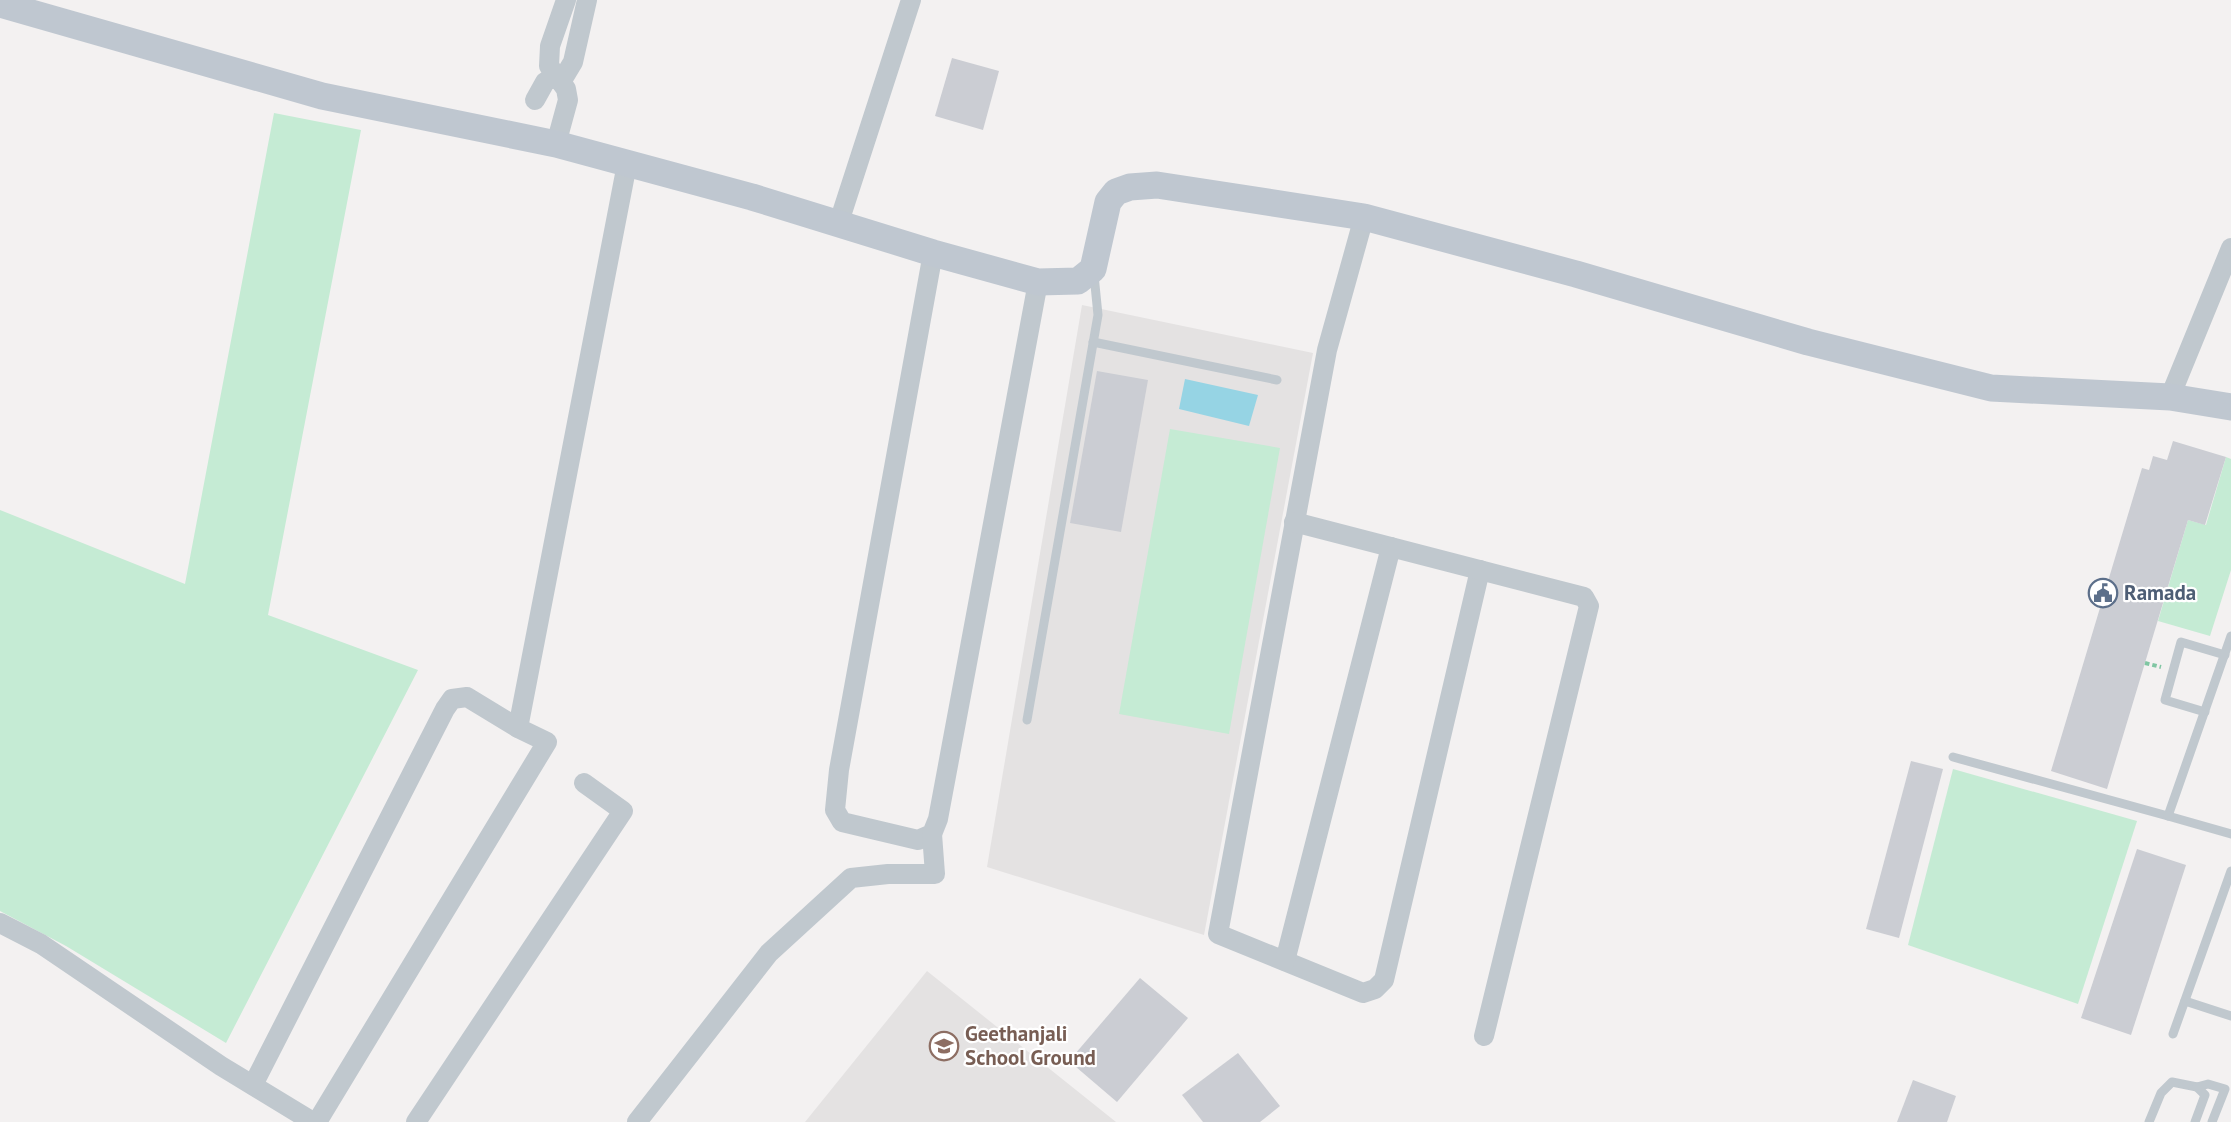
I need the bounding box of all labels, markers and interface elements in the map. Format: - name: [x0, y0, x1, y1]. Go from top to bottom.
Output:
- public building icon: Ramada: [2087, 577, 2119, 609]
- place label: Ramada: [2124, 579, 2196, 606]
- place label: Geethanjali School Ground: [965, 1020, 1096, 1071]
- school or university icon: Geethanjali School Ground: [928, 1030, 960, 1062]

